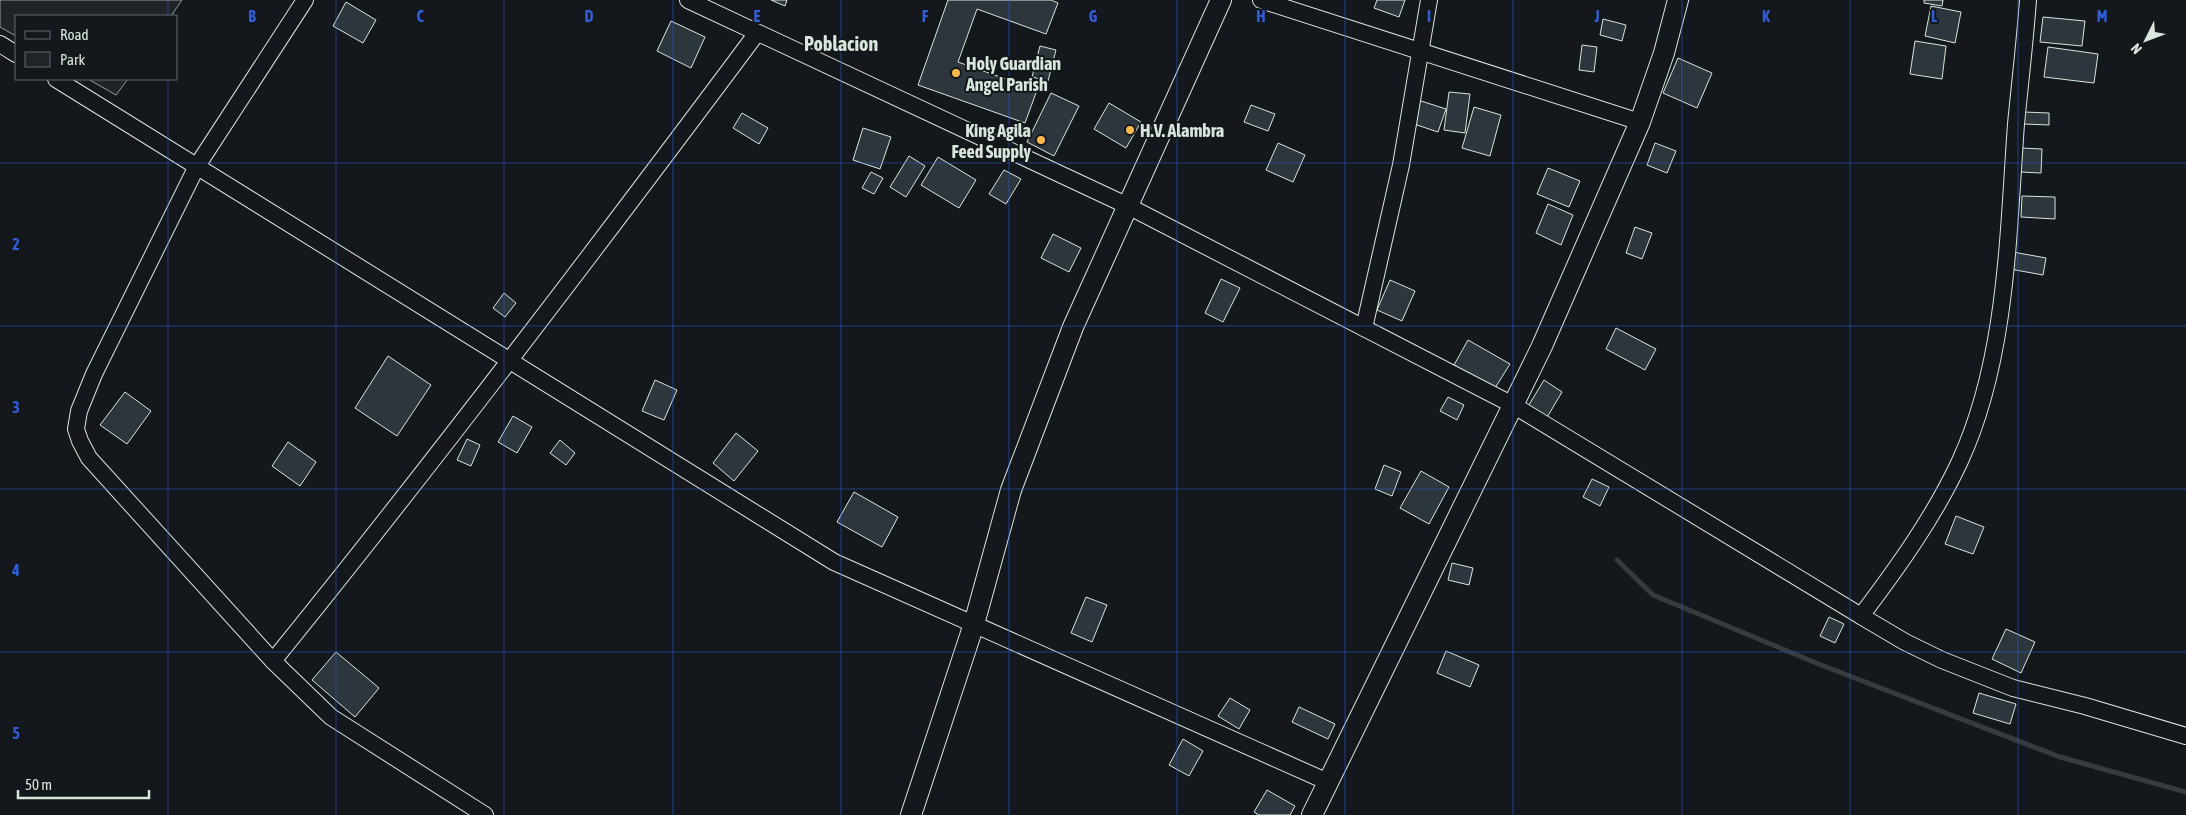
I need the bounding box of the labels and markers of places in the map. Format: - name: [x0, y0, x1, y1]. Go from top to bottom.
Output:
- place label: Holy Guardian Angel Parish: [965, 53, 1061, 95]
- marker: Holy Guardian Angel Parish: [950, 67, 962, 79]
- place label: King Agila Feed Supply: [952, 120, 1032, 162]
- place label: H.V. Alambra: [1140, 120, 1224, 141]
- marker: H.V. Alambra: [1124, 124, 1136, 136]
- marker: King Agila Feed Supply: [1035, 134, 1047, 146]

